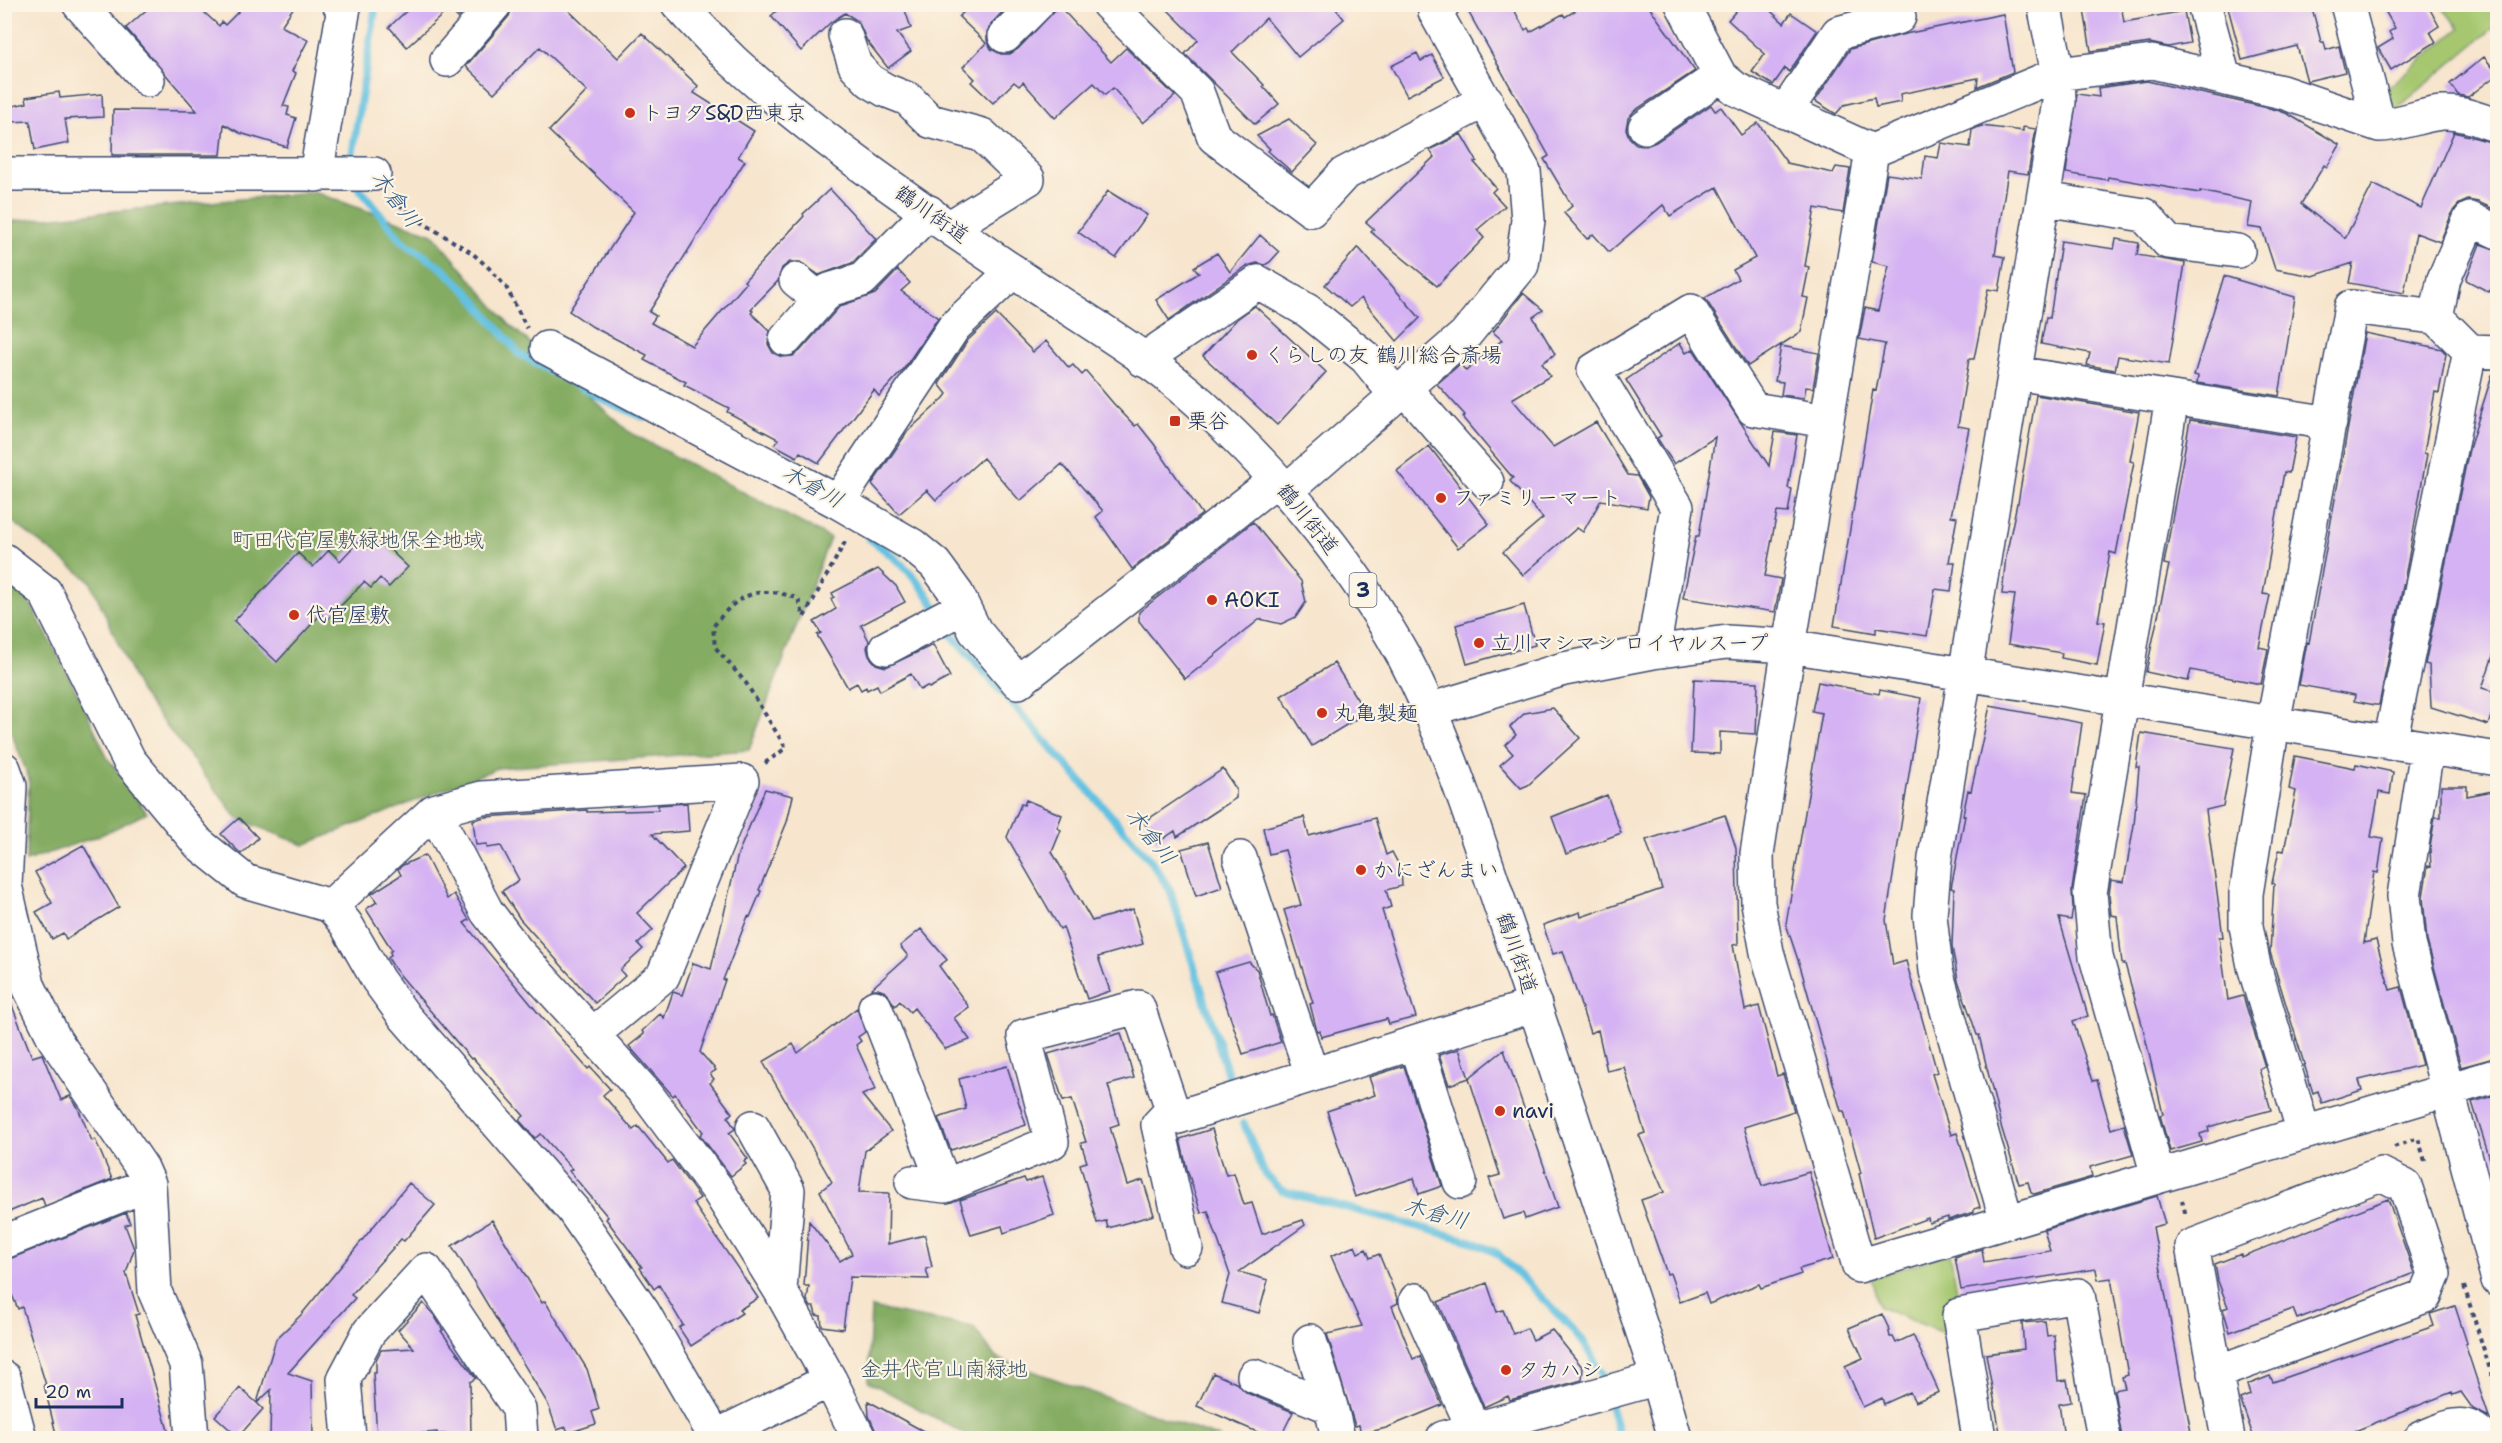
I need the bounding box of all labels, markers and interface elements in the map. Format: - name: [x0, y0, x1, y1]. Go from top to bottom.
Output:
- place label: トヨタS&D西東京: [642, 99, 807, 127]
- marker: トヨタS&D西東京: [623, 106, 637, 120]
- water label: 木倉川: [365, 164, 427, 234]
- street label: 鶴川街道: [890, 178, 974, 250]
- place label: くらしの友 鶴川総合斎場: [1264, 341, 1502, 369]
- marker: くらしの友 鶴川総合斎場: [1245, 348, 1259, 362]
- place label: 栗谷: [1187, 407, 1229, 435]
- marker: 栗谷: [1168, 414, 1182, 428]
- water label: 木倉川: [777, 457, 849, 515]
- street label: 鶴川街道: [1271, 478, 1345, 560]
- place label: ファミリーマート: [1453, 484, 1621, 512]
- marker: ファミリーマート: [1434, 491, 1448, 505]
- park label: 町田代官屋敷緑地保全地域: [232, 526, 484, 554]
- road number: 3: [1350, 573, 1376, 607]
- place label: AOKI: [1224, 586, 1280, 614]
- marker: AOKI: [1205, 593, 1219, 607]
- place label: 代官屋敷: [306, 601, 390, 629]
- marker: 代官屋敷: [287, 608, 301, 622]
- place label: 立川マシマシ ロイヤルスープ: [1491, 629, 1769, 657]
- marker: 立川マシマシ ロイヤルスープ: [1472, 636, 1486, 650]
- place label: 丸亀製麺: [1334, 699, 1418, 727]
- marker: 丸亀製麺: [1315, 706, 1329, 720]
- water label: 木倉川: [1119, 801, 1183, 871]
- place label: かにざんまい: [1373, 856, 1499, 884]
- marker: かにざんまい: [1354, 863, 1368, 877]
- street label: 鶴川街道: [1490, 909, 1544, 997]
- place label: navi: [1512, 1097, 1554, 1125]
- marker: navi: [1493, 1104, 1507, 1118]
- water label: 木倉川: [1400, 1190, 1472, 1236]
- park label: 金井代官山南緑地: [860, 1355, 1028, 1383]
- place label: タカハシ: [1518, 1356, 1602, 1384]
- marker: タカハシ: [1499, 1363, 1513, 1377]
- scale bar: [36, 1371, 122, 1409]
- text: 20 m: [45, 1380, 91, 1404]

